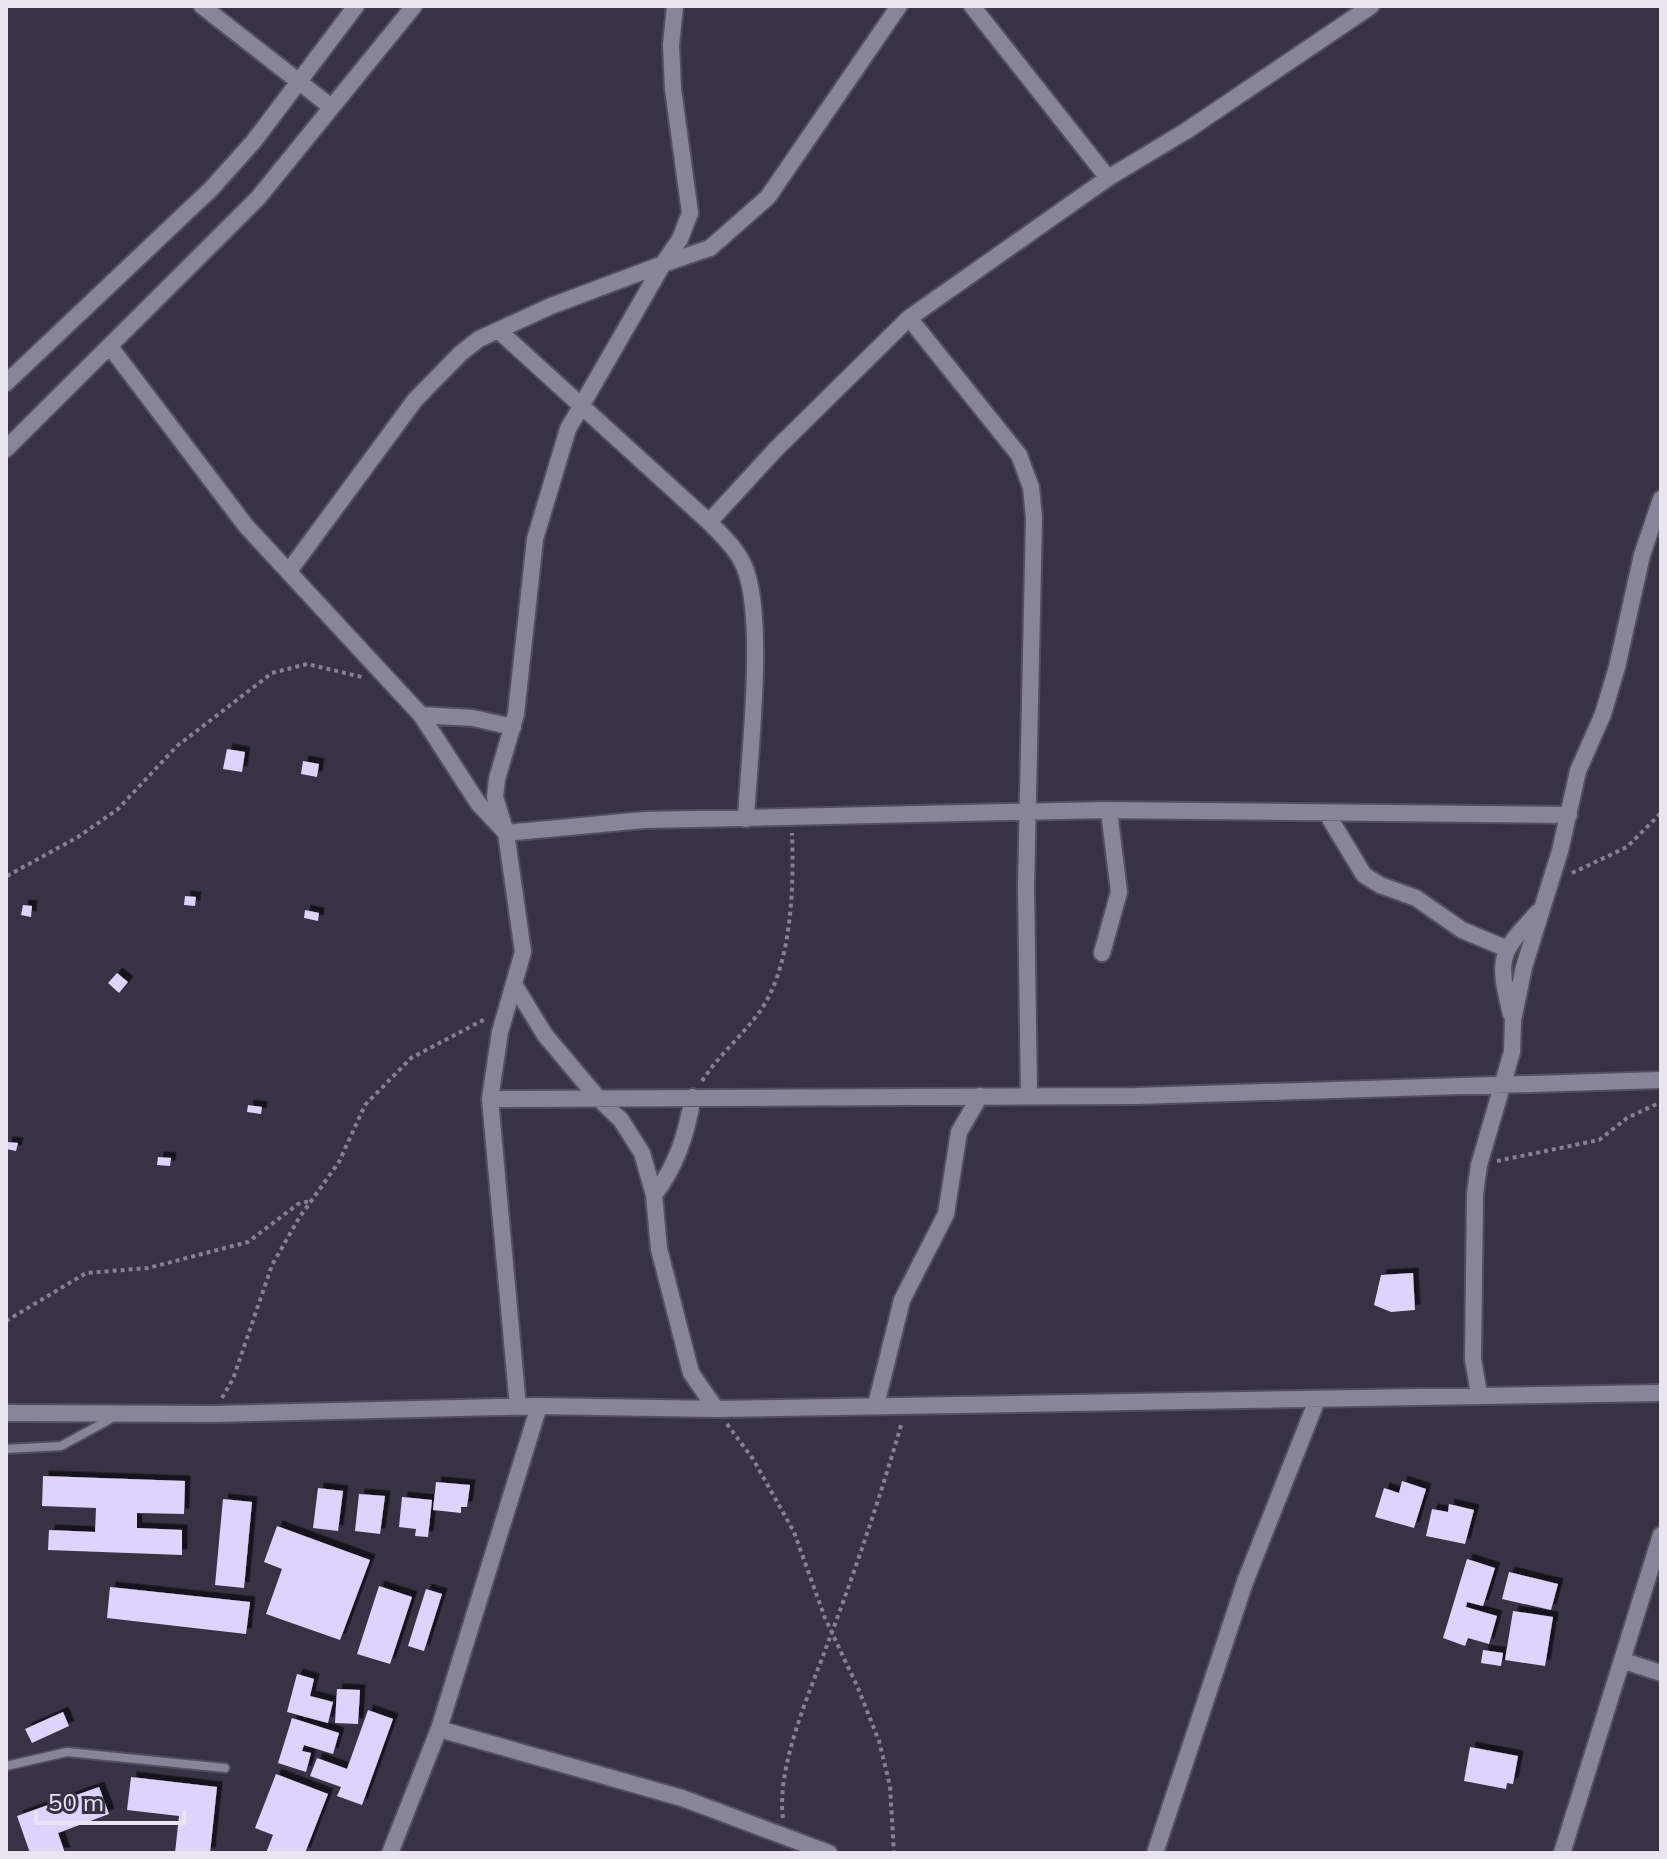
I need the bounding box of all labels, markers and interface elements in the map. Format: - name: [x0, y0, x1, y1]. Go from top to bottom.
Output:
- scale bar: [36, 1775, 184, 1825]
- text: 50 m: [48, 1787, 104, 1817]

